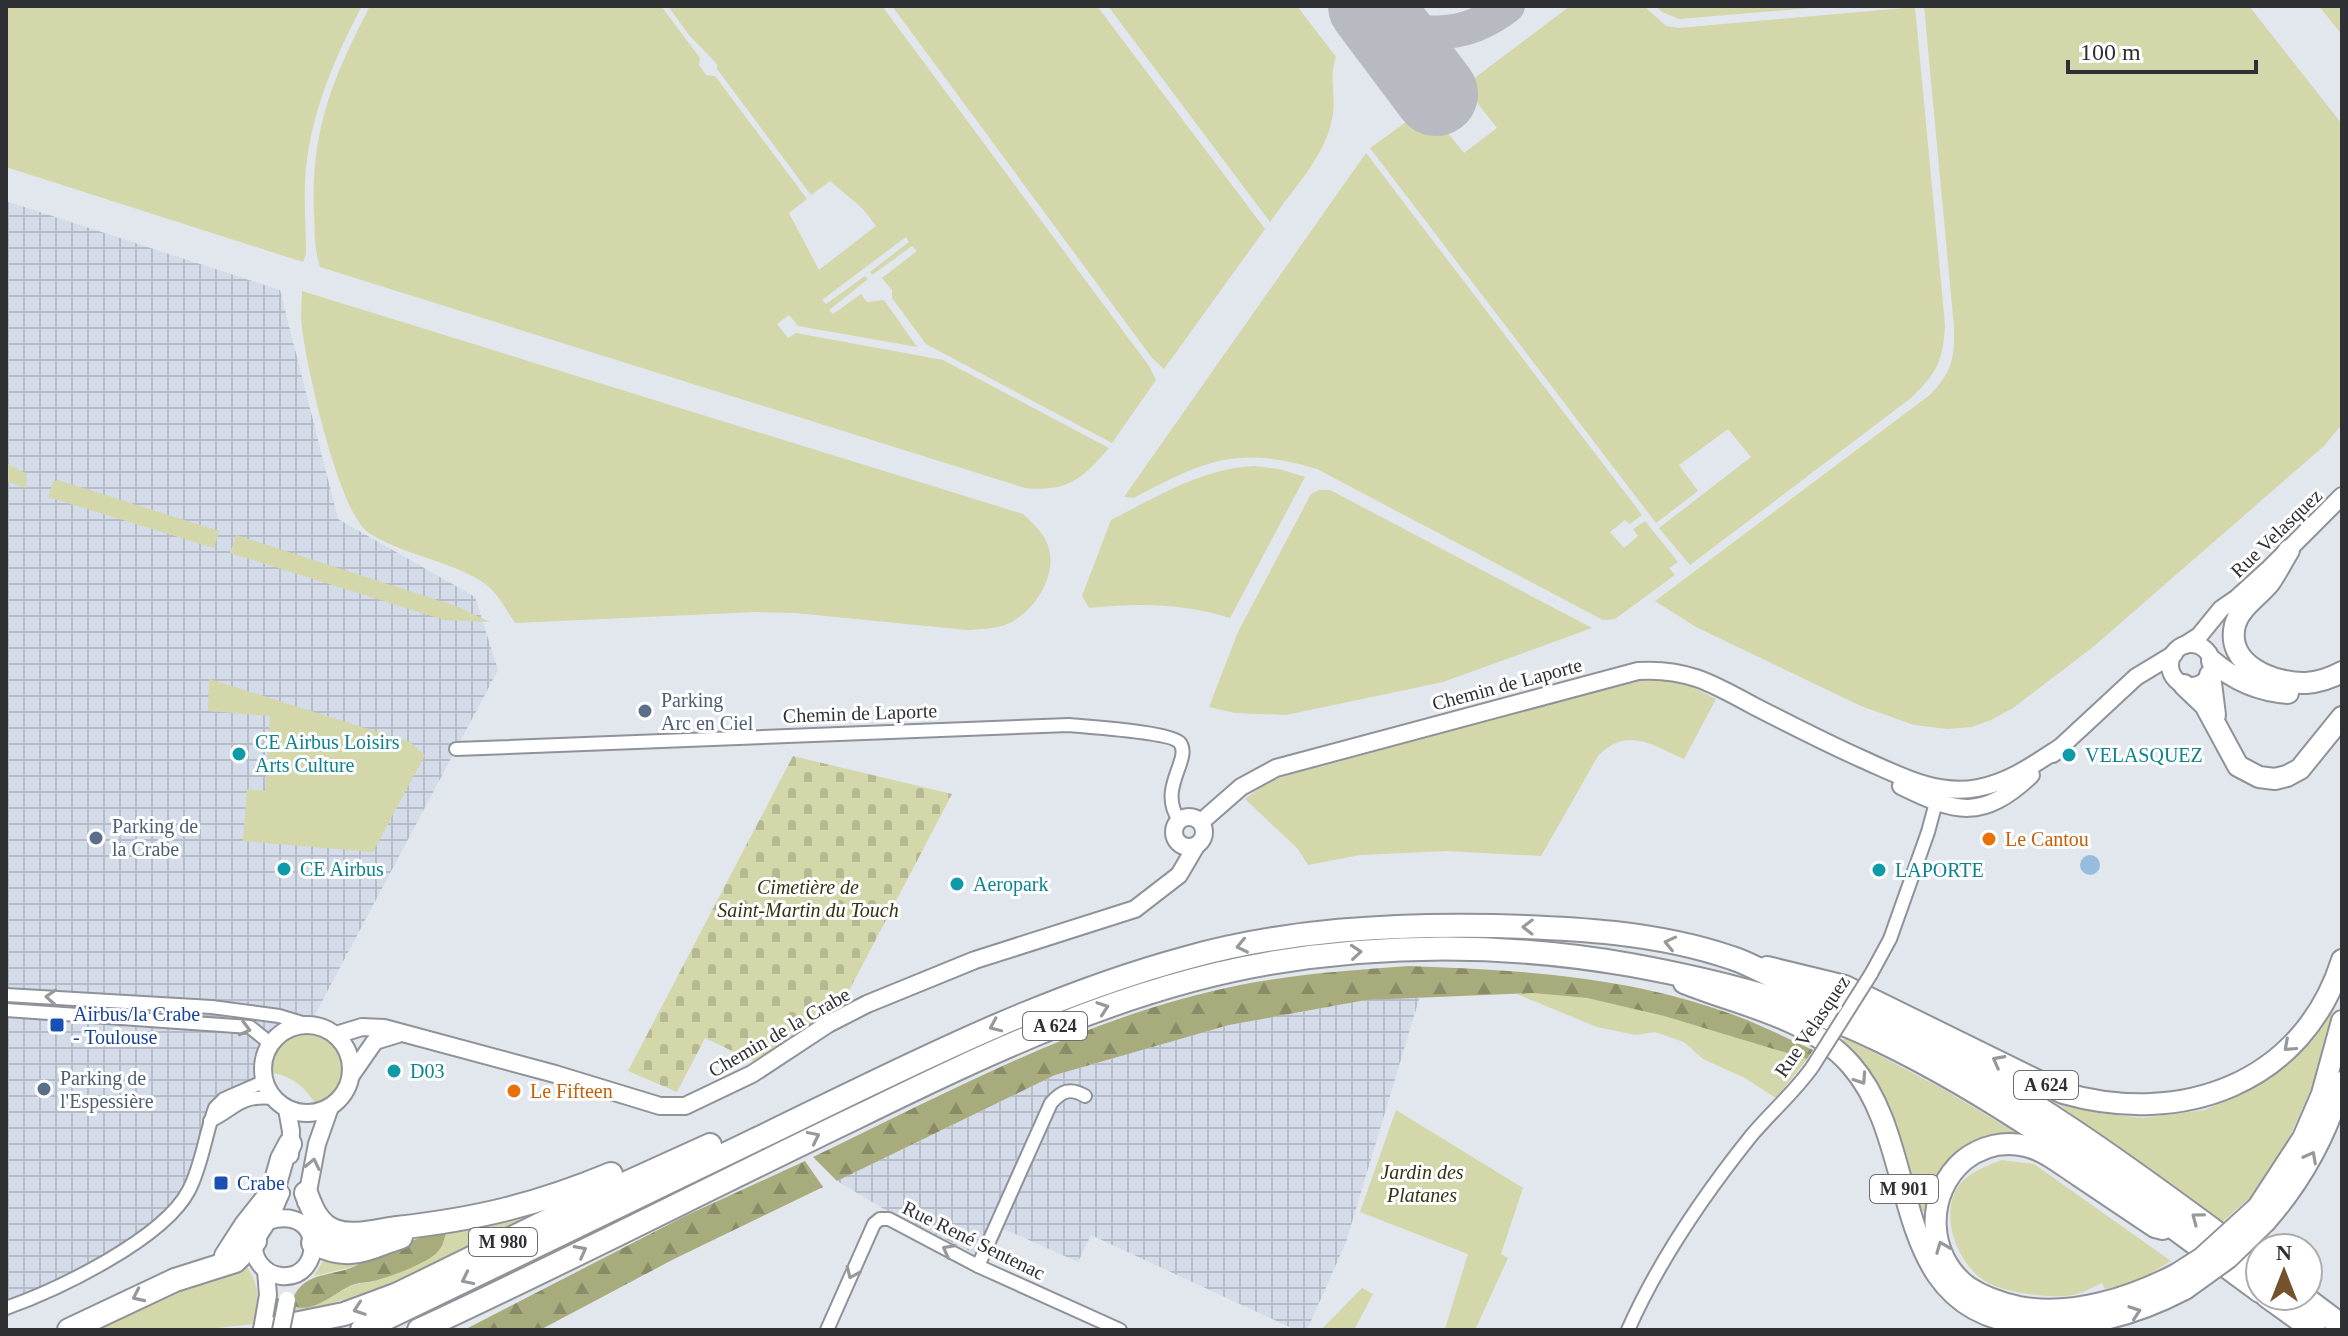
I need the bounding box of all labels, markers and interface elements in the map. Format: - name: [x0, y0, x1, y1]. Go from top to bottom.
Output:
- scale bar: [2068, 24, 2256, 74]
- text: 100 m: [2080, 39, 2141, 65]
- street label: Rue Velasquez: [2226, 484, 2327, 583]
- street label: Chemin de Laporte: [1430, 653, 1585, 716]
- place label: Parking Arc en Ciel: [661, 689, 754, 734]
- street label: Chemin de Laporte: [782, 699, 938, 728]
- marker: Parking Arc en Ciel: [636, 702, 654, 720]
- place label: CE Airbus Loisirs Arts Culture: [255, 731, 400, 776]
- place label: VELASQUEZ: [2085, 744, 2203, 766]
- marker: CE Airbus Loisirs Arts Culture: [230, 745, 248, 763]
- marker: VELASQUEZ: [2060, 746, 2078, 764]
- place label: Parking de la Crabe: [112, 815, 198, 860]
- place label: Le Cantou: [2005, 828, 2089, 850]
- marker: Parking de la Crabe: [87, 829, 105, 847]
- marker: Le Cantou: [1980, 830, 1998, 848]
- place label: CE Airbus: [300, 858, 384, 880]
- place label: LAPORTE: [1895, 859, 1984, 881]
- marker: CE Airbus: [275, 860, 293, 878]
- marker: LAPORTE: [1870, 861, 1888, 879]
- place label: Aeropark: [973, 873, 1049, 896]
- marker: Aeropark: [948, 875, 966, 893]
- park label: Cimetière de Saint-Martin du Touch: [717, 876, 899, 921]
- one-way arrow: [1521, 918, 1534, 935]
- one-way arrow: [1663, 935, 1677, 952]
- one-way arrow: [1236, 937, 1249, 954]
- one-way arrow: [1350, 944, 1363, 961]
- street label: Rue Velasquez: [1770, 971, 1855, 1082]
- street label: Chemin de la Crabe: [704, 983, 854, 1081]
- one-way arrow: [44, 989, 57, 1006]
- one-way arrow: [1095, 1002, 1109, 1018]
- place label: Airbus/la Crabe - Toulouse: [73, 1003, 200, 1048]
- road number: A 624: [1023, 1012, 1087, 1040]
- marker: Airbus/la Crabe - Toulouse: [48, 1016, 66, 1034]
- one-way arrow: [989, 1017, 1003, 1033]
- one-way arrow: [238, 1020, 251, 1037]
- one-way arrow: [2283, 1037, 2298, 1051]
- one-way arrow: [1991, 1055, 2006, 1070]
- place label: D03: [410, 1060, 444, 1082]
- marker: D03: [385, 1062, 403, 1080]
- place label: Parking de l'Espessière: [60, 1067, 154, 1113]
- one-way arrow: [1851, 1070, 1866, 1084]
- road number: A 624: [2014, 1071, 2078, 1099]
- marker: Parking de l'Espessière: [35, 1080, 53, 1098]
- place label: Le Fifteen: [530, 1080, 613, 1102]
- marker: Le Fifteen: [505, 1082, 523, 1100]
- one-way arrow: [806, 1131, 821, 1147]
- one-way arrow: [2301, 1151, 2316, 1165]
- one-way arrow: [303, 1158, 320, 1171]
- park label: Jardin des Platanes: [1380, 1161, 1464, 1206]
- place label: Crabe: [237, 1172, 285, 1194]
- marker: Crabe: [212, 1174, 230, 1192]
- road number: M 901: [1870, 1175, 1938, 1203]
- street label: Rue René Sentenac: [899, 1196, 1049, 1284]
- one-way arrow: [2192, 1213, 2206, 1228]
- road number: M 980: [469, 1228, 537, 1256]
- north arrow: [2244, 1232, 2324, 1312]
- text: N: [2276, 1240, 2292, 1265]
- one-way arrow: [1935, 1241, 1952, 1255]
- one-way arrow: [941, 1245, 956, 1260]
- one-way arrow: [572, 1246, 587, 1261]
- one-way arrow: [846, 1265, 862, 1279]
- one-way arrow: [460, 1269, 475, 1285]
- one-way arrow: [132, 1287, 147, 1303]
- one-way arrow: [353, 1299, 367, 1316]
- one-way arrow: [2127, 1305, 2141, 1321]

